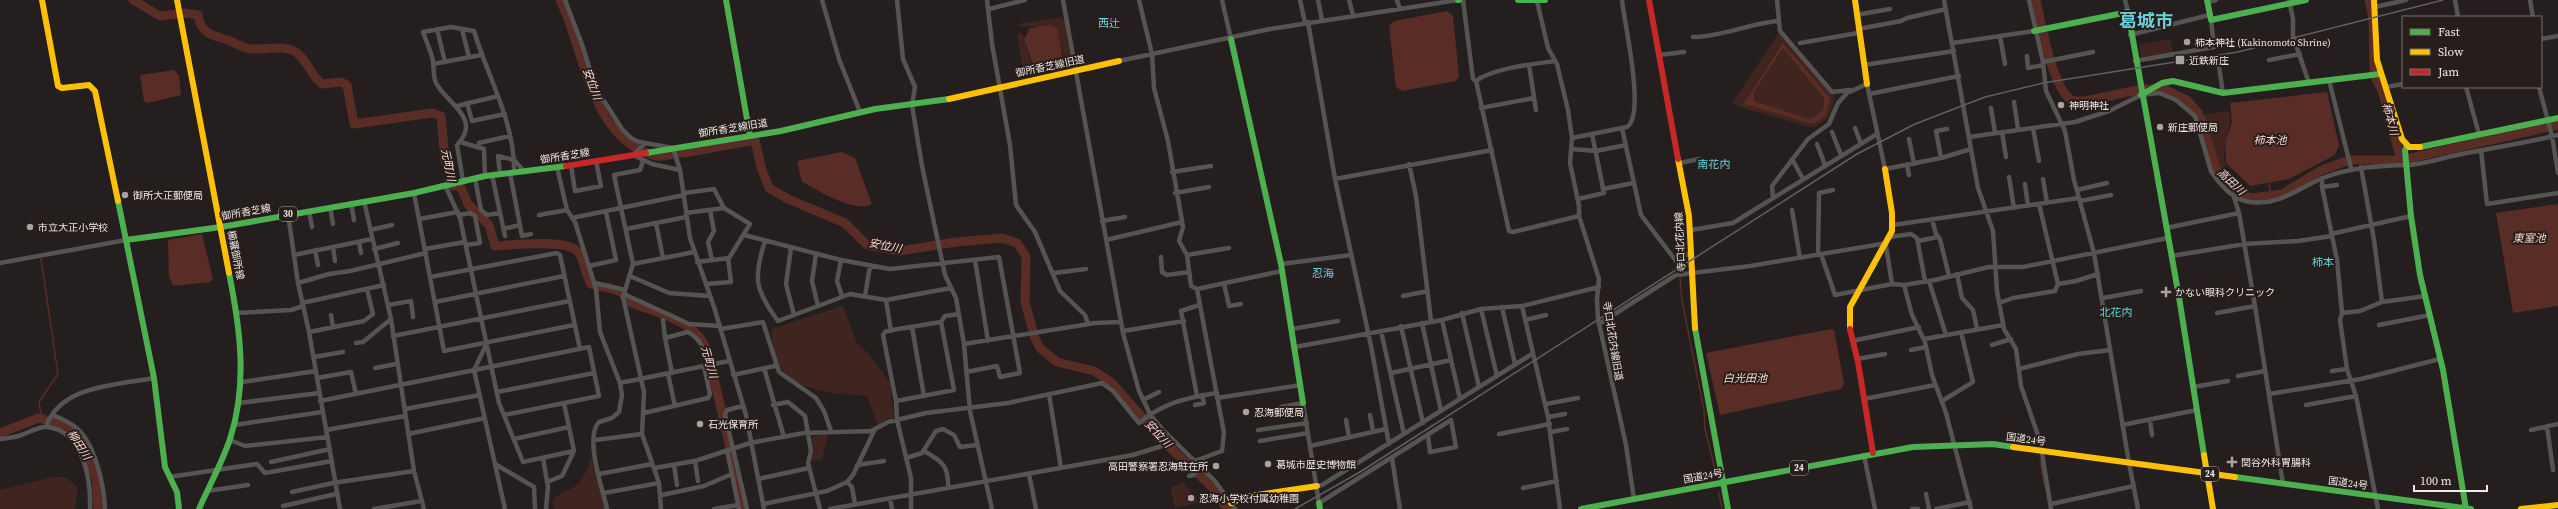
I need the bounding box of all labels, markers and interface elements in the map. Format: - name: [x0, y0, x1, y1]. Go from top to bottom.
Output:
- district label: 葛城市: [2119, 8, 2173, 33]
- district label: 西辻: [1098, 16, 1120, 31]
- legend: [2402, 16, 2542, 88]
- text: Fast: [2438, 24, 2460, 40]
- place label: 柿本神社 (Kakinomoto Shrine): [2195, 36, 2331, 49]
- marker: 柿本神社 (Kakinomoto Shrine): [2182, 37, 2192, 47]
- text: Slow: [2438, 44, 2464, 60]
- street label: 御所香芝線旧道: [1014, 52, 1086, 80]
- marker: 近鉄新庄: [2174, 54, 2186, 66]
- place label: 近鉄新庄: [2189, 54, 2229, 67]
- text: Jam: [2437, 64, 2459, 80]
- water label: 安位川: [579, 66, 605, 103]
- place label: 神明神社: [2069, 99, 2109, 112]
- marker: 神明神社: [2056, 100, 2066, 110]
- water label: 柿本川: [2378, 101, 2402, 138]
- street label: 御所香芝線旧道: [697, 116, 769, 140]
- place label: 新庄郵便局: [2168, 121, 2218, 134]
- marker: 新庄郵便局: [2155, 122, 2165, 132]
- water label: 柿本池: [2254, 133, 2287, 148]
- street label: 御所香芝線: [539, 146, 591, 166]
- water label: 元町川: [437, 147, 459, 184]
- district label: 南花内: [1698, 157, 1731, 172]
- water label: 高田川: [2214, 165, 2249, 199]
- place label: 御所大正郵便局: [133, 189, 203, 202]
- marker: 御所大正郵便局: [120, 190, 130, 200]
- street label: 御所香芝線: [220, 201, 272, 223]
- road number: 30: [279, 207, 297, 221]
- street label: 寺口北花内線: [1672, 212, 1688, 272]
- place label: 市立大正小学校: [38, 221, 108, 234]
- marker: 市立大正小学校: [25, 222, 35, 232]
- street label: 櫛羅御所線: [225, 229, 247, 281]
- water label: 東室池: [2513, 231, 2546, 246]
- water label: 安位川: [867, 235, 904, 257]
- district label: 柿本: [2312, 255, 2334, 270]
- district label: 忍海: [1312, 266, 1334, 281]
- marker: かない眼科クリニック: [2160, 286, 2172, 298]
- place label: かない眼科クリニック: [2175, 286, 2275, 299]
- street label: 寺口北花内線旧道: [1600, 300, 1626, 382]
- district label: 北花内: [2100, 305, 2133, 320]
- water label: 元町川: [697, 344, 721, 381]
- water label: 白光田池: [1723, 371, 1768, 386]
- place label: 忍海郵便局: [1254, 406, 1304, 419]
- marker: 忍海郵便局: [1241, 407, 1251, 417]
- water label: 安位川: [1141, 417, 1175, 452]
- place label: 石光保育所: [708, 418, 758, 431]
- marker: 石光保育所: [695, 419, 705, 429]
- water label: 柳田川: [64, 427, 95, 464]
- street label: 国道24号: [2005, 430, 2047, 448]
- marker: 関谷外科胃腸科: [2226, 456, 2238, 468]
- place label: 関谷外科胃腸科: [2241, 456, 2311, 469]
- place label: 葛城市歴史博物館: [1276, 458, 1356, 471]
- marker: 葛城市歴史博物館: [1263, 459, 1273, 469]
- place label: 高田警察署忍海駐在所: [1108, 460, 1208, 473]
- marker: 高田警察署忍海駐在所: [1211, 461, 1221, 471]
- road number: 24: [1790, 461, 1808, 475]
- street label: 国道24号: [1682, 466, 1724, 486]
- road number: 24: [2201, 467, 2219, 481]
- scale bar: [2414, 467, 2487, 493]
- text: 100 m: [2420, 473, 2452, 489]
- street label: 国道24号: [2327, 474, 2369, 492]
- place label: 忍海小学校付属幼稚園: [1199, 492, 1299, 505]
- marker: 忍海小学校付属幼稚園: [1186, 493, 1196, 503]

